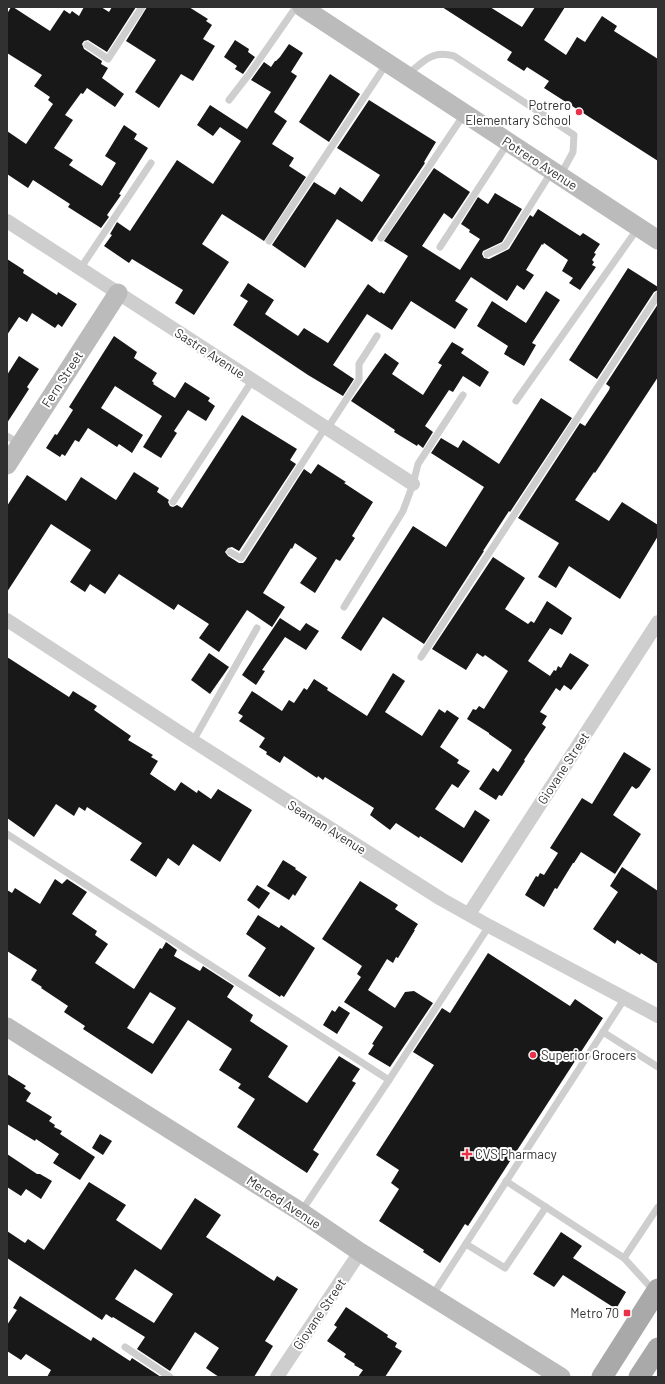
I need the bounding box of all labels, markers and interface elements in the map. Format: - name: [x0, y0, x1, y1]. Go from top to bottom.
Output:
- place label: Potrero Elementary School: [465, 97, 571, 128]
- marker: Potrero Elementary School: [574, 107, 584, 117]
- street label: Potrero Avenue: [499, 133, 581, 193]
- street label: Sastre Avenue: [172, 324, 248, 382]
- street label: Fern Street: [38, 348, 86, 410]
- street label: Giovane Street: [534, 729, 592, 807]
- street label: Seaman Avenue: [285, 797, 369, 858]
- place label: Superior Grocers: [541, 1047, 636, 1063]
- marker: Superior Grocers: [528, 1050, 538, 1060]
- place label: CVS Pharmacy: [475, 1146, 557, 1162]
- marker: CVS Pharmacy: [462, 1149, 472, 1159]
- street label: Merced Avenue: [244, 1172, 324, 1232]
- street label: Giovane Street: [289, 1275, 349, 1353]
- place label: Metro 70: [570, 1305, 619, 1321]
- marker: Metro 70: [622, 1308, 632, 1318]

